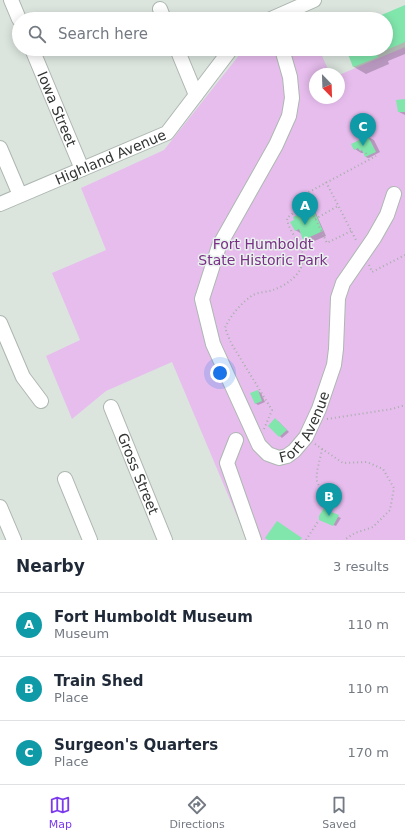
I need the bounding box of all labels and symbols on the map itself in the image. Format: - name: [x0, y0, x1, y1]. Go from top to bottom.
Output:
- north arrow: [309, 68, 345, 104]
- street label: Iowa Street: [34, 69, 80, 149]
- pin: C: [350, 113, 376, 146]
- street label: Highland Avenue: [53, 126, 168, 188]
- pin: A: [292, 192, 318, 225]
- park label: Fort Humboldt State Historic Park: [198, 236, 329, 268]
- your location: [210, 363, 230, 383]
- street label: Fort Avenue: [277, 389, 332, 466]
- street label: Gross Street: [114, 431, 162, 517]
- pin: B: [316, 483, 342, 516]

